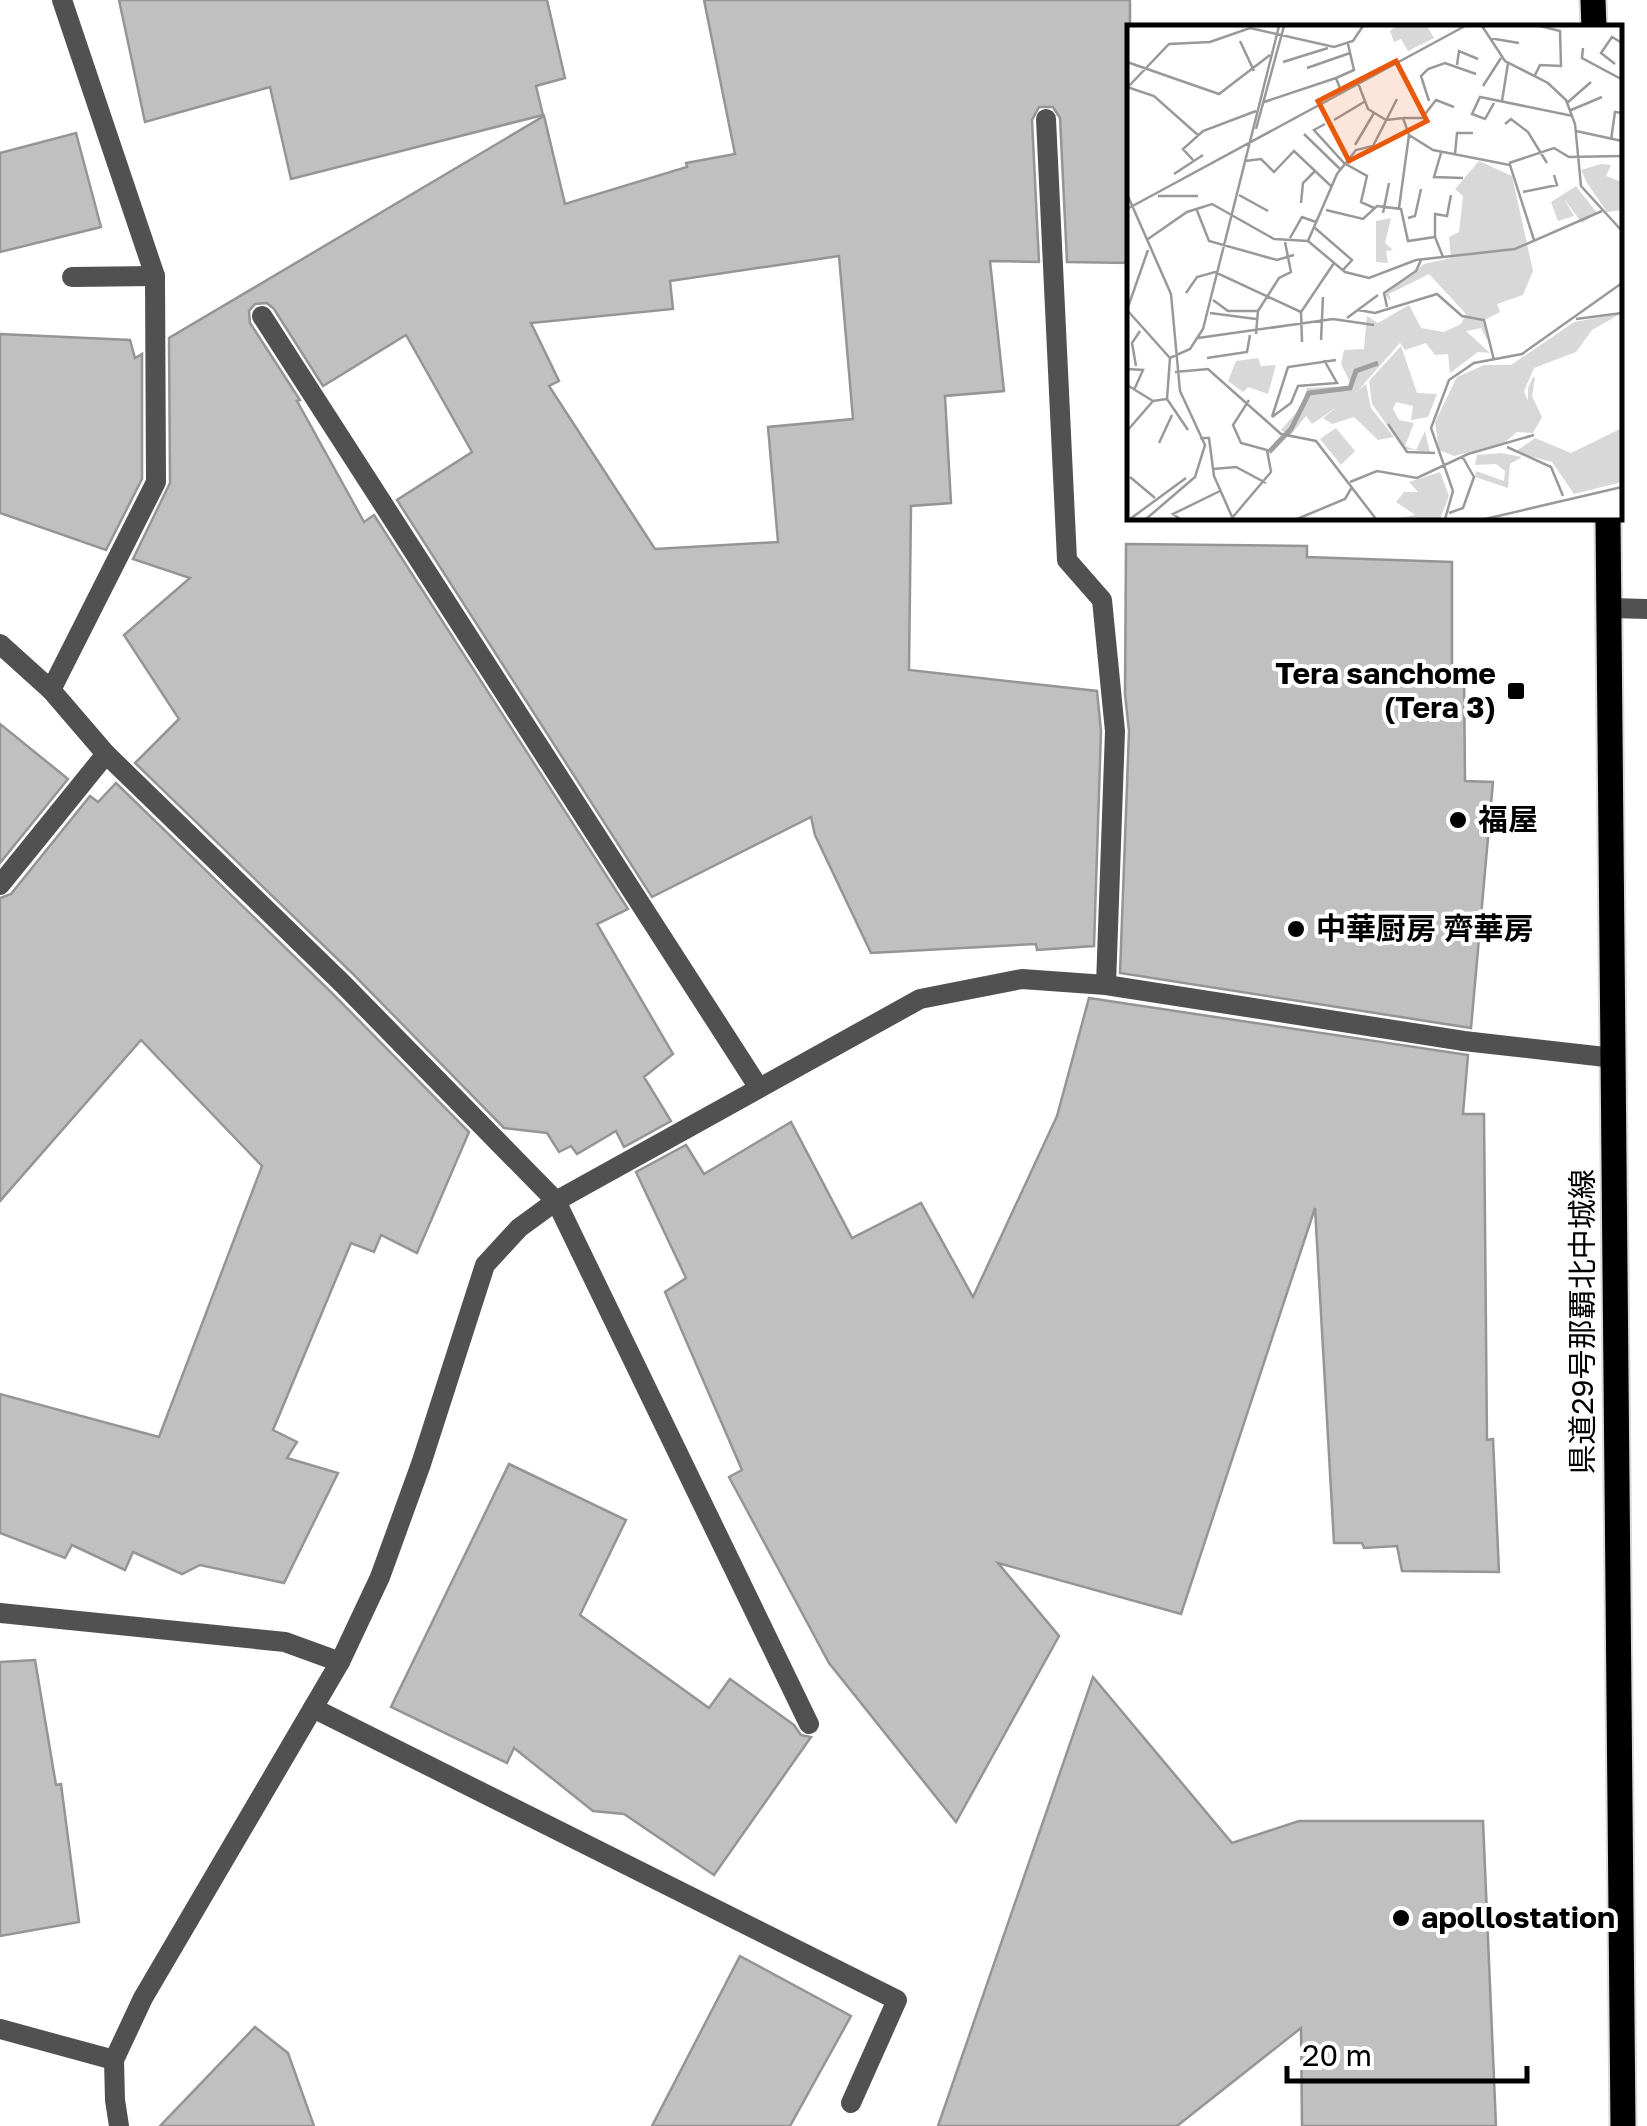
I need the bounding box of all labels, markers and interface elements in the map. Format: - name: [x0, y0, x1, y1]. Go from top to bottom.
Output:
- inset map: [1127, 25, 1622, 520]
- place label: Tera sanchome (Tera 3): [1275, 655, 1496, 725]
- marker: Tera sanchome (Tera 3): [1505, 680, 1527, 702]
- place label: 福屋: [1478, 801, 1538, 837]
- marker: 福屋: [1447, 809, 1469, 831]
- place label: 中華厨房 齊華房: [1316, 910, 1534, 946]
- marker: 中華厨房 齊華房: [1285, 918, 1307, 940]
- street label: 県道29号那覇北中城線: [1564, 1169, 1600, 1475]
- place label: apollostation: [1421, 1899, 1615, 1935]
- marker: apollostation: [1390, 1907, 1412, 1929]
- scale bar: [1287, 2021, 1527, 2083]
- text: 20 m: [1302, 2037, 1372, 2073]

